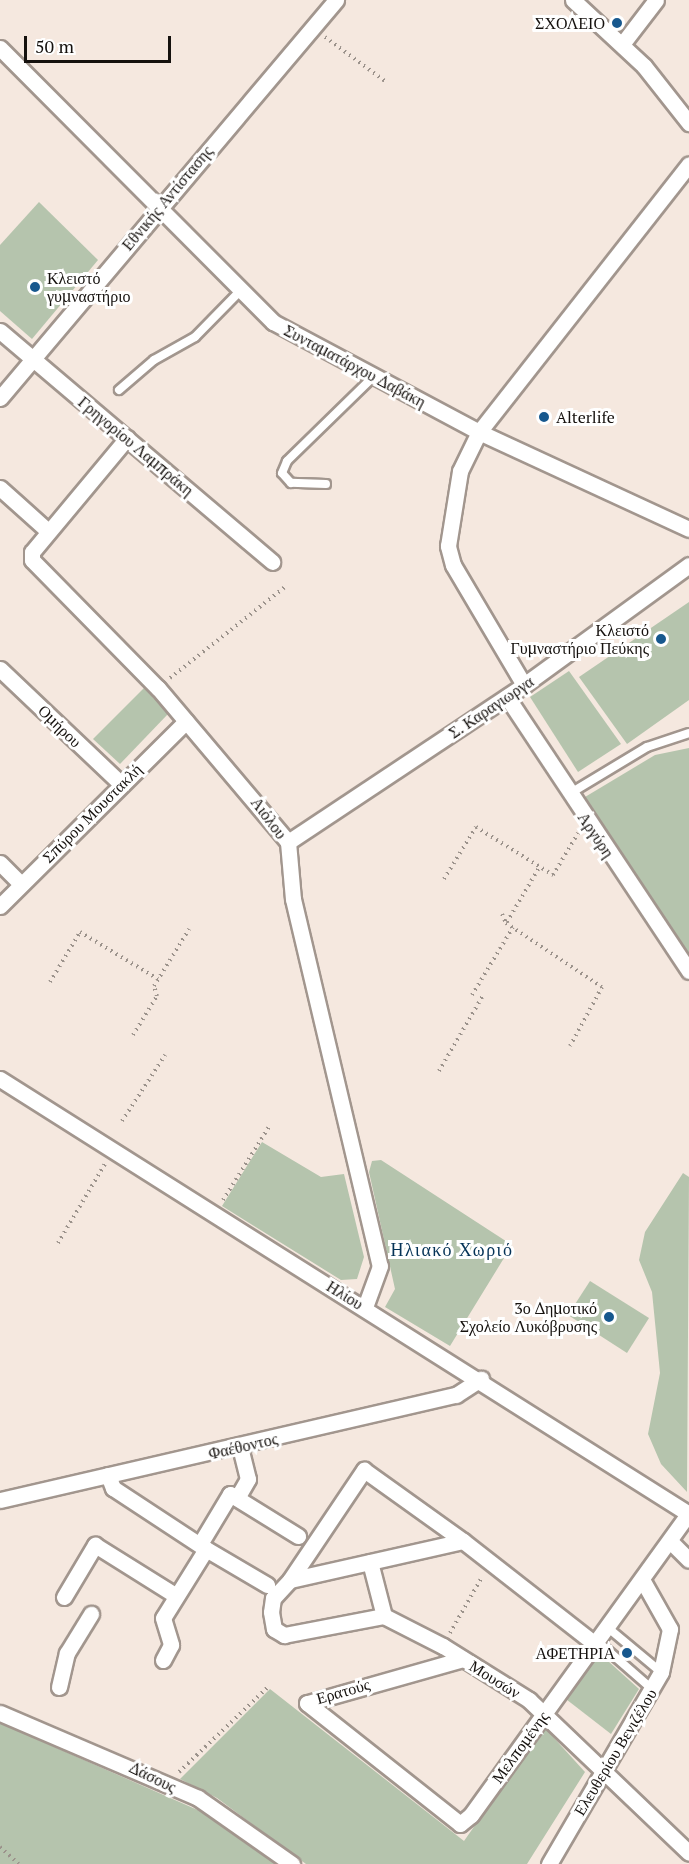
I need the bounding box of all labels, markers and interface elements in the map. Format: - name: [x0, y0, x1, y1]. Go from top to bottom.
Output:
- place label: ΣΧΟΛΕΙΟ: [535, 13, 605, 33]
- marker: ΣΧΟΛΕΙΟ: [610, 16, 624, 30]
- scale bar: [27, 24, 174, 62]
- text: 50 m: [35, 34, 74, 58]
- street label: Εθνικής Αντίστασης: [118, 142, 216, 254]
- place label: Κλειστό γυμναστήριο: [47, 268, 131, 306]
- marker: Κλειστό γυμναστήριο: [28, 280, 42, 294]
- street label: Συνταματάρχου Δαβάκη: [281, 320, 429, 412]
- street label: Γρηγορίου Λαμπράκη: [74, 392, 198, 500]
- place label: Alterlife: [556, 407, 615, 427]
- marker: Alterlife: [537, 410, 551, 424]
- place label: Κλειστό Γυμναστήριο Πεύκης: [510, 620, 649, 658]
- marker: Κλειστό Γυμναστήριο Πεύκης: [654, 632, 668, 646]
- street label: Σ. Καραγιωργα: [445, 671, 537, 743]
- street label: Ομήρου: [34, 701, 86, 751]
- street label: Σπύρου Μουστακλή: [38, 759, 146, 867]
- street label: Αιόλου: [247, 793, 291, 843]
- street label: Αργύρη: [574, 809, 618, 861]
- district label: Ηλιακό Χωριό: [391, 1238, 513, 1260]
- street label: Ηλίου: [323, 1276, 367, 1314]
- place label: 3ο Δημοτικό Σχολείο Λυκόβρυσης: [460, 1298, 597, 1336]
- marker: 3ο Δημοτικό Σχολείο Λυκόβρυσης: [602, 1310, 616, 1324]
- street label: Φαέθοντος: [207, 1429, 279, 1463]
- place label: ΑΦΕΤΗΡΙΑ: [536, 1643, 615, 1663]
- marker: ΑΦΕΤΗΡΙΑ: [620, 1646, 634, 1660]
- street label: Μουσών: [466, 1656, 524, 1702]
- street label: Ερατούς: [314, 1674, 372, 1708]
- street label: Ελευθερίου Βενιζέλου: [570, 1685, 660, 1819]
- street label: Μελπομένης: [487, 1707, 553, 1787]
- street label: Δάσους: [126, 1757, 180, 1797]

